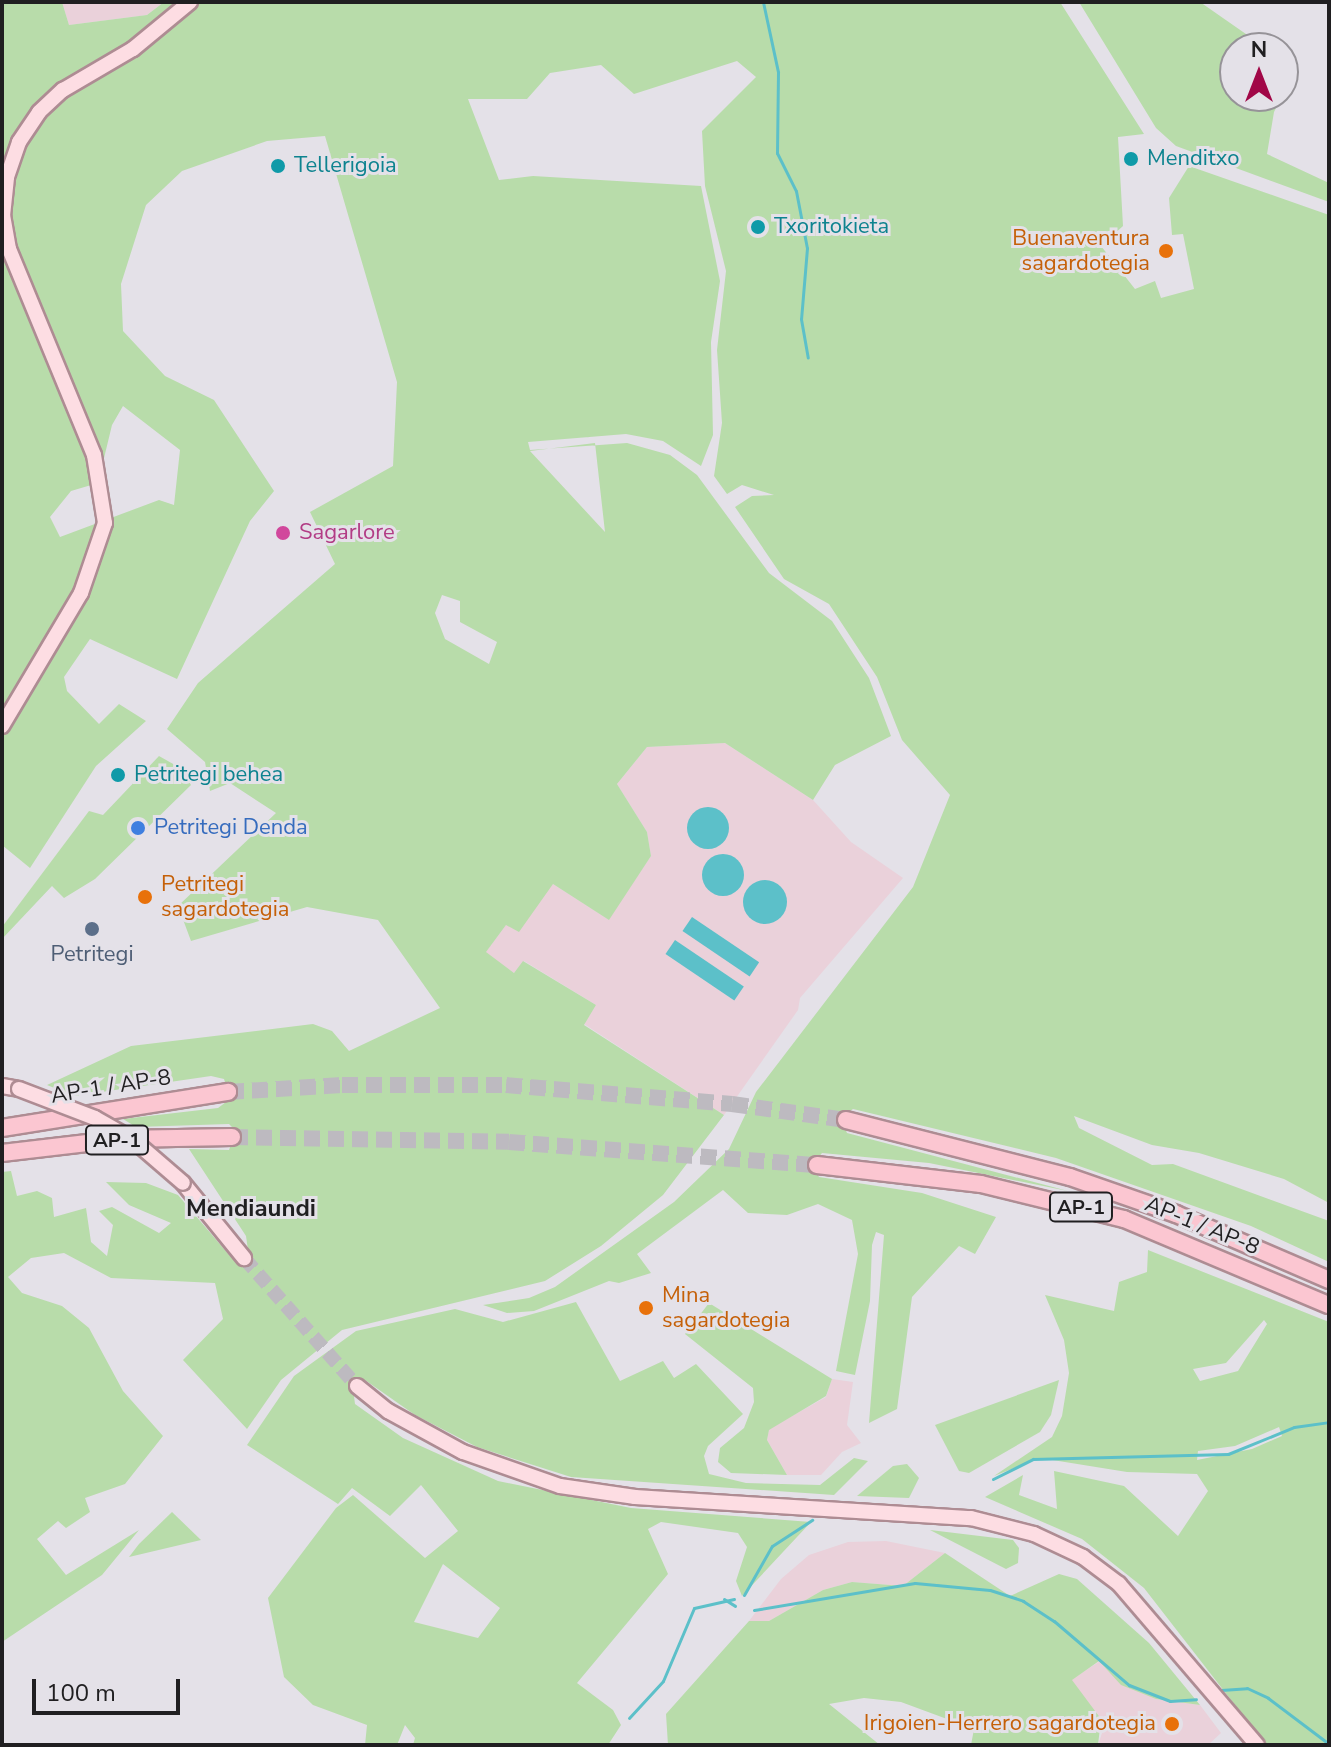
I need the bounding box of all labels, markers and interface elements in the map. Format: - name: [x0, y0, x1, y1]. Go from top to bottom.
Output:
- north arrow: [1219, 32, 1299, 112]
- text: N: [1251, 35, 1267, 65]
- place label: Menditxo: [1147, 146, 1239, 172]
- marker: Menditxo: [1122, 150, 1140, 168]
- place label: Tellerigoia: [294, 153, 397, 179]
- marker: Tellerigoia: [269, 157, 287, 175]
- place label: Txoritokieta: [774, 214, 889, 240]
- marker: Txoritokieta: [749, 218, 767, 236]
- place label: Buenaventura sagardotegia: [1012, 225, 1150, 276]
- marker: Buenaventura sagardotegia: [1157, 242, 1175, 260]
- place label: Sagarlore: [299, 520, 395, 546]
- marker: Sagarlore: [274, 524, 292, 542]
- place label: Petritegi behea: [134, 762, 283, 788]
- marker: Petritegi behea: [109, 766, 127, 784]
- place label: Petritegi Denda: [154, 815, 308, 841]
- marker: Petritegi Denda: [129, 819, 147, 837]
- place label: Petritegi sagardotegia: [161, 871, 289, 922]
- marker: Petritegi sagardotegia: [136, 888, 154, 906]
- marker: Petritegi: [83, 920, 101, 938]
- place label: Petritegi: [50, 942, 134, 968]
- street label: AP-1 / AP-8: [49, 1064, 173, 1110]
- road number: AP-1: [83, 1124, 151, 1156]
- road number: AP-1: [1047, 1191, 1115, 1223]
- street label: AP-1 / AP-8: [1141, 1191, 1263, 1261]
- district label: Mendiaundi: [186, 1195, 316, 1223]
- place label: Mina sagardotegia: [662, 1282, 790, 1334]
- marker: Mina sagardotegia: [637, 1299, 655, 1317]
- scale bar: [36, 1663, 184, 1713]
- text: 100 m: [46, 1677, 116, 1709]
- place label: Irigoien-Herrero sagardotegia: [864, 1711, 1156, 1737]
- marker: Irigoien-Herrero sagardotegia: [1163, 1715, 1181, 1733]

